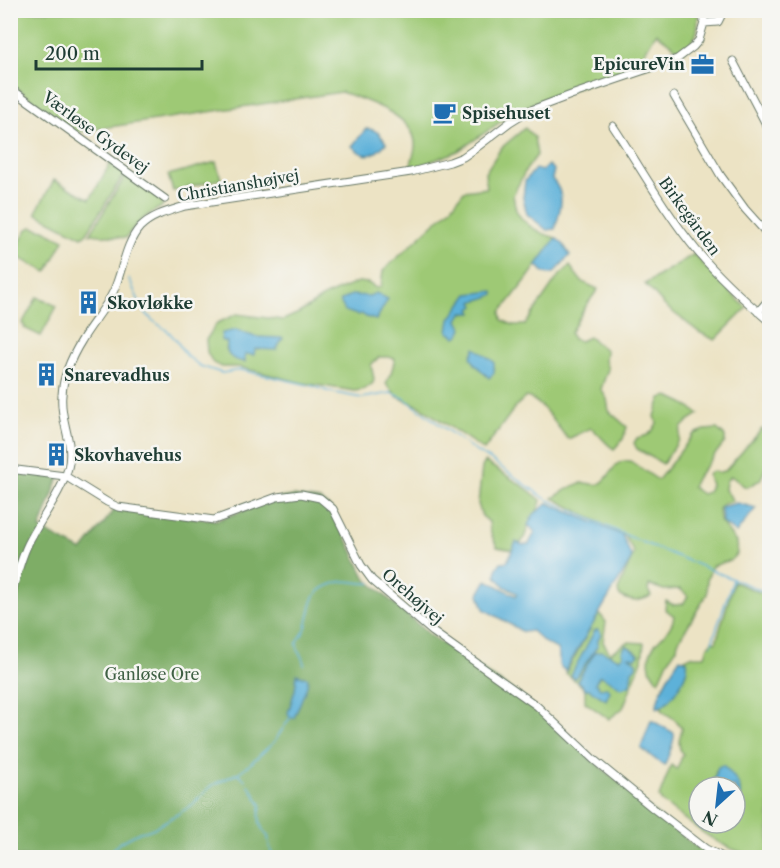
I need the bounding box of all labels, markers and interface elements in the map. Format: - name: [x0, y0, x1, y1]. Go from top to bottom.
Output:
- scale bar: [36, 33, 202, 71]
- text: 200 m: [45, 43, 100, 65]
- office icon: EpicureVin: [690, 51, 716, 77]
- place label: EpicureVin: [593, 54, 685, 74]
- street label: Værløse Gydevej: [38, 86, 153, 177]
- cafe icon: Spisehuset: [431, 100, 457, 126]
- place label: Spisehuset: [462, 103, 551, 123]
- street label: Christianshøjvej: [176, 164, 300, 206]
- street label: Birkegården: [655, 173, 725, 259]
- building icon: Skovløkke: [76, 290, 102, 316]
- place label: Skovløkke: [107, 293, 193, 313]
- building icon: Snarevadhus: [33, 362, 59, 388]
- place label: Snarevadhus: [64, 365, 170, 385]
- building icon: Skovhavehus: [43, 442, 69, 468]
- place label: Skovhavehus: [74, 445, 182, 465]
- street label: Orehøjvej: [378, 564, 448, 628]
- park label: Ganløse Ore: [104, 664, 200, 684]
- north arrow: [687, 775, 747, 835]
- text: N: [699, 806, 721, 830]

